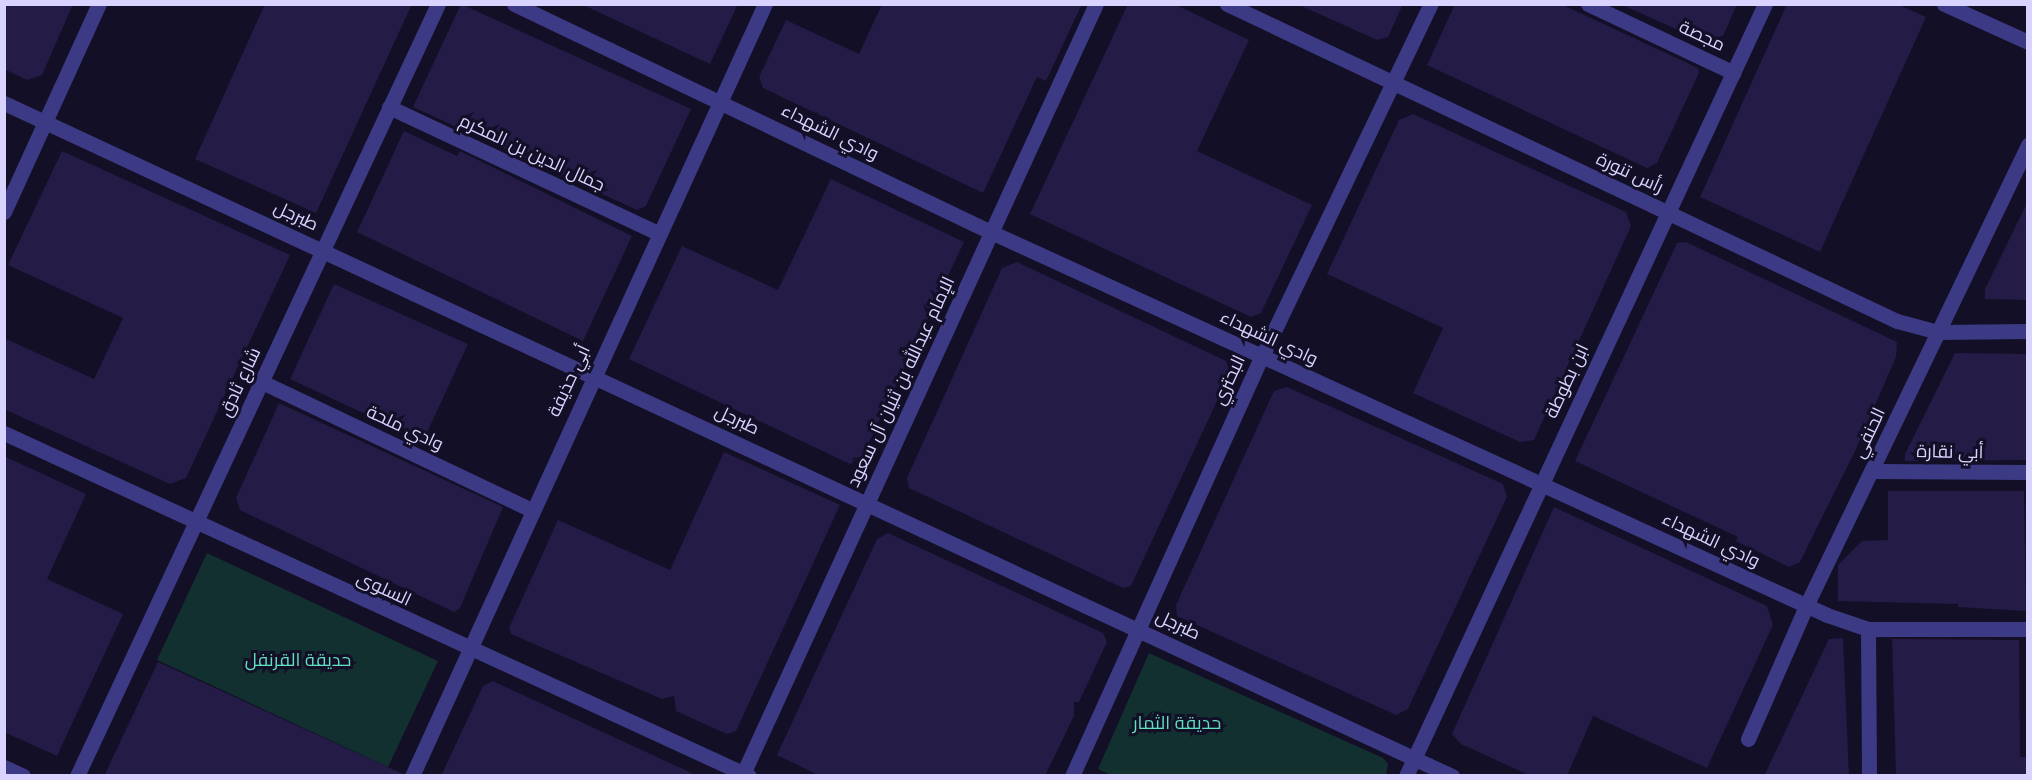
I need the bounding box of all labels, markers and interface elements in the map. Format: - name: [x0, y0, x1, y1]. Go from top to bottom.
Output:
- street label: مجصة: [1676, 16, 1728, 56]
- street label: وادي الشهداء: [778, 99, 882, 165]
- street label: جمال الدين بن المكرم: [456, 110, 608, 196]
- street label: رأس تنورة: [1593, 148, 1667, 198]
- street label: طبرجل: [270, 196, 322, 236]
- street label: الإمام عبدالله بن ثنيان آل سعود: [843, 273, 959, 491]
- street label: وادي الشهداء: [1217, 306, 1321, 370]
- street label: ابن بطوطة: [1540, 340, 1594, 422]
- street label: أبي حذيفة: [543, 342, 595, 420]
- street label: شارع ثادق: [215, 344, 265, 420]
- street label: البحتري: [1208, 352, 1250, 408]
- street label: طبرجل: [711, 400, 763, 440]
- street label: وادي ملحة: [363, 401, 447, 455]
- street label: الحنفي: [1848, 404, 1890, 462]
- street label: أبي نقارة: [1916, 441, 1984, 463]
- street label: وادي الشهداء: [1659, 508, 1763, 572]
- street label: السلوى: [353, 567, 415, 611]
- street label: طبرجل: [1152, 605, 1204, 645]
- park label: حديقة القرنفل: [245, 649, 351, 671]
- park label: حديقة الثمار: [1133, 712, 1221, 734]

